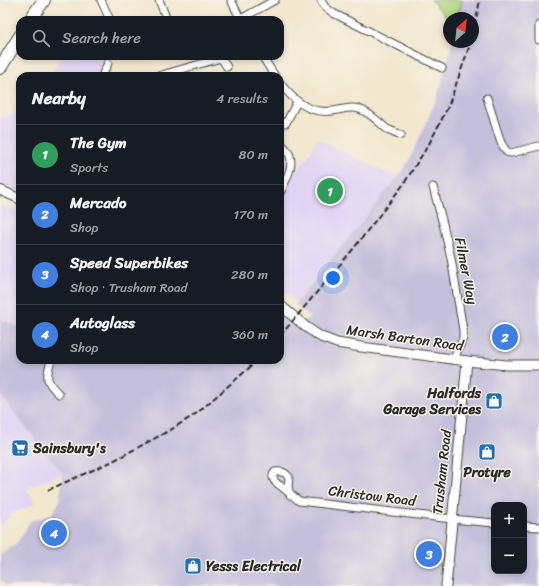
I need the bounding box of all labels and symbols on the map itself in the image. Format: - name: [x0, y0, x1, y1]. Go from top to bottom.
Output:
- north arrow: [443, 12, 479, 48]
- pin: 1: [317, 176, 343, 206]
- street label: Filmer Way: [447, 235, 485, 307]
- your location: [323, 268, 343, 288]
- street label: Marsh Barton Road: [345, 317, 467, 359]
- pin: 2: [492, 322, 518, 352]
- place label: Halfords Garage Services: [382, 381, 482, 422]
- shop icon: Halfords Garage Services: [484, 391, 504, 411]
- street label: Trusham Road: [425, 427, 459, 515]
- place label: Sainsbury's: [32, 436, 106, 461]
- supermarket icon: Sainsbury's: [10, 438, 30, 458]
- shop icon: Protyre: [477, 442, 497, 462]
- place label: Protyre: [463, 460, 512, 485]
- street label: Christow Road: [327, 478, 419, 514]
- pin: 4: [41, 518, 67, 548]
- pin: 3: [416, 539, 442, 569]
- place label: Yesss Electrical: [206, 554, 302, 579]
- shop icon: Yesss Electrical: [183, 556, 203, 576]

